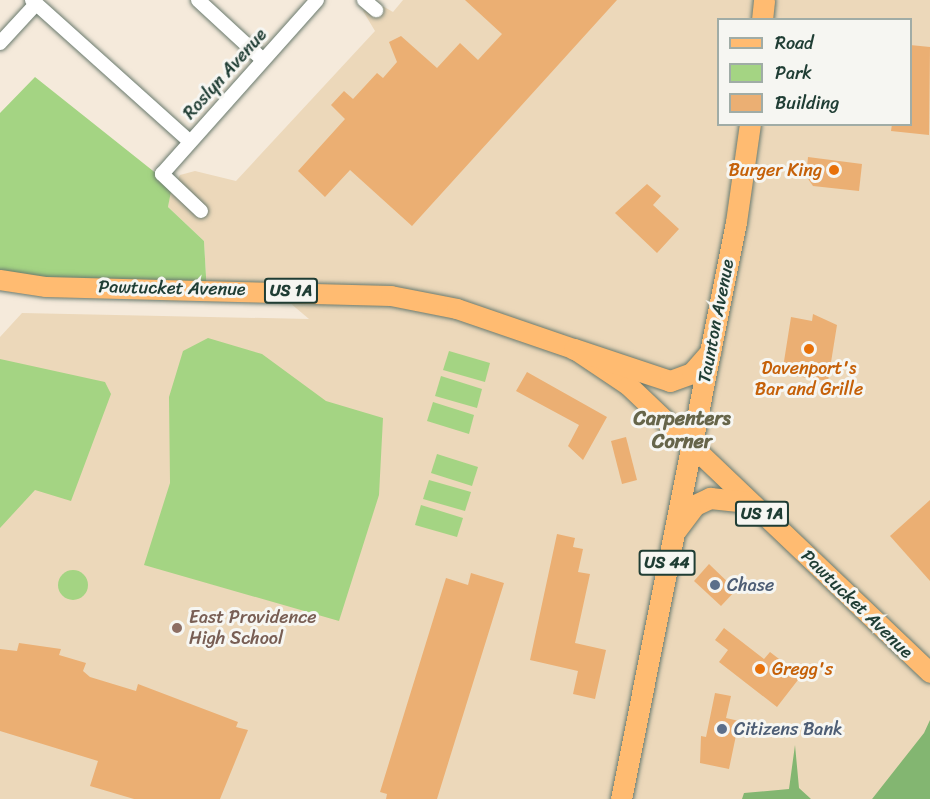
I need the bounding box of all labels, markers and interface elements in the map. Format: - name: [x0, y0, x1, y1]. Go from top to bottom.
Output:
- legend: [717, 18, 912, 126]
- street label: Roslyn Avenue: [179, 24, 271, 124]
- text: Road: [775, 27, 814, 59]
- text: Park: [775, 57, 812, 89]
- text: Building: [775, 87, 839, 119]
- place label: Burger King: [729, 159, 822, 181]
- marker: Burger King: [827, 163, 841, 177]
- street label: Taunton Avenue: [693, 257, 739, 385]
- street label: Pawtucket Avenue: [98, 276, 246, 300]
- road number: US 1A: [262, 278, 320, 304]
- marker: Davenport's Bar and Grille: [802, 342, 816, 356]
- place label: Davenport's Bar and Grille: [755, 358, 863, 400]
- district label: Carpenters Corner: [633, 407, 731, 454]
- road number: US 1A: [734, 501, 790, 527]
- street label: Pawtucket Avenue: [797, 545, 917, 663]
- road number: US 44: [638, 550, 696, 576]
- place label: Chase: [727, 574, 774, 596]
- marker: Chase: [708, 578, 722, 592]
- place label: East Providence High School: [189, 607, 316, 650]
- marker: East Providence High School: [170, 621, 184, 635]
- place label: Gregg's: [772, 658, 833, 680]
- marker: Gregg's: [753, 662, 767, 676]
- place label: Citizens Bank: [734, 718, 843, 740]
- marker: Citizens Bank: [715, 722, 729, 736]

